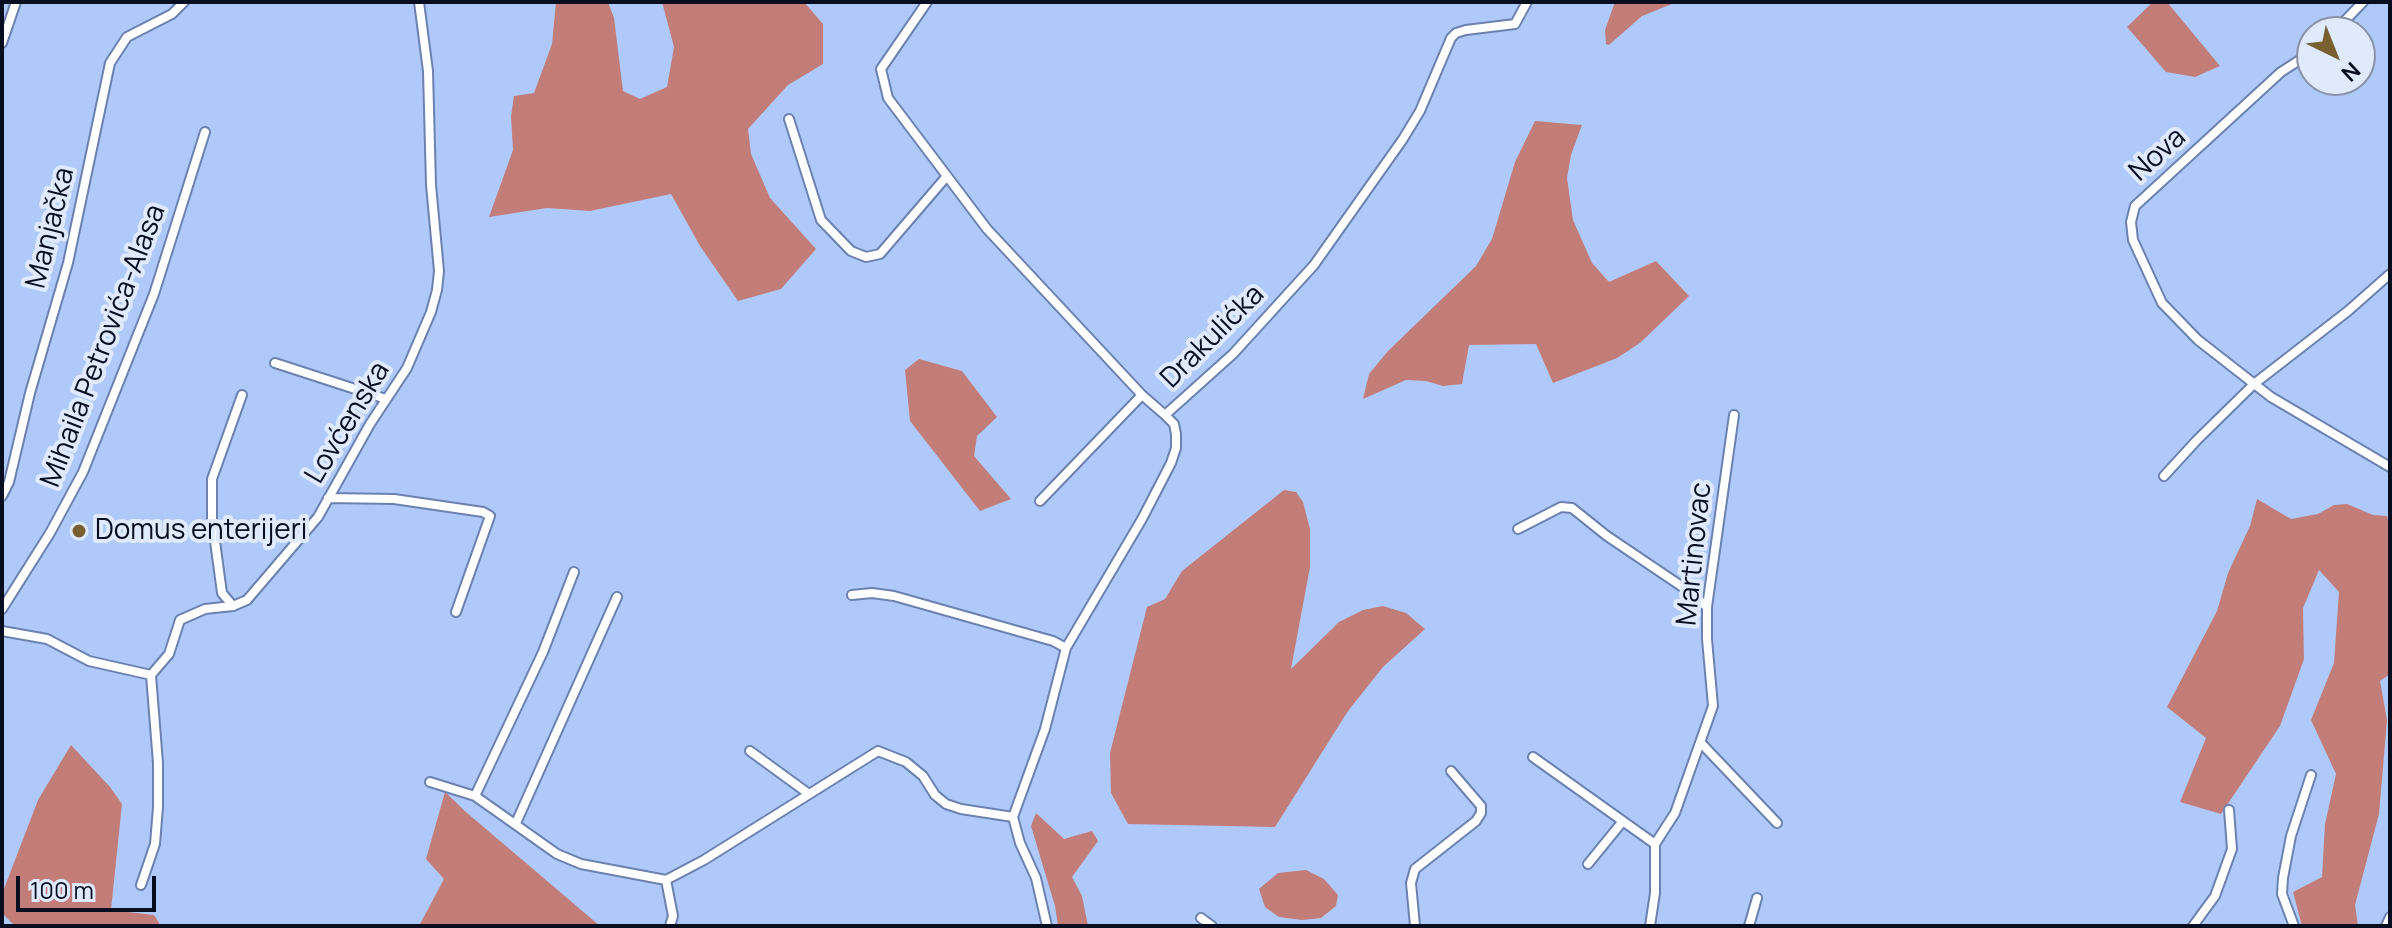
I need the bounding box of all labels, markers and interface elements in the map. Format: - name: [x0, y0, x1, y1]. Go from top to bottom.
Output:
- north arrow: [2296, 16, 2376, 96]
- text: N: [2335, 56, 2367, 88]
- street label: Nova: [2123, 121, 2193, 189]
- street label: Manjačka: [20, 164, 82, 292]
- street label: Mihaila Petrovića-Alasa: [35, 200, 173, 492]
- street label: Drakulićka: [1154, 278, 1272, 396]
- street label: Lovćenska: [299, 356, 397, 490]
- street label: Martinovac: [1671, 481, 1719, 627]
- place label: Domus enterijeri: [95, 514, 307, 548]
- marker: Domus enterijeri: [70, 522, 88, 540]
- scale bar: [20, 860, 160, 910]
- text: 100 m: [30, 873, 94, 906]

